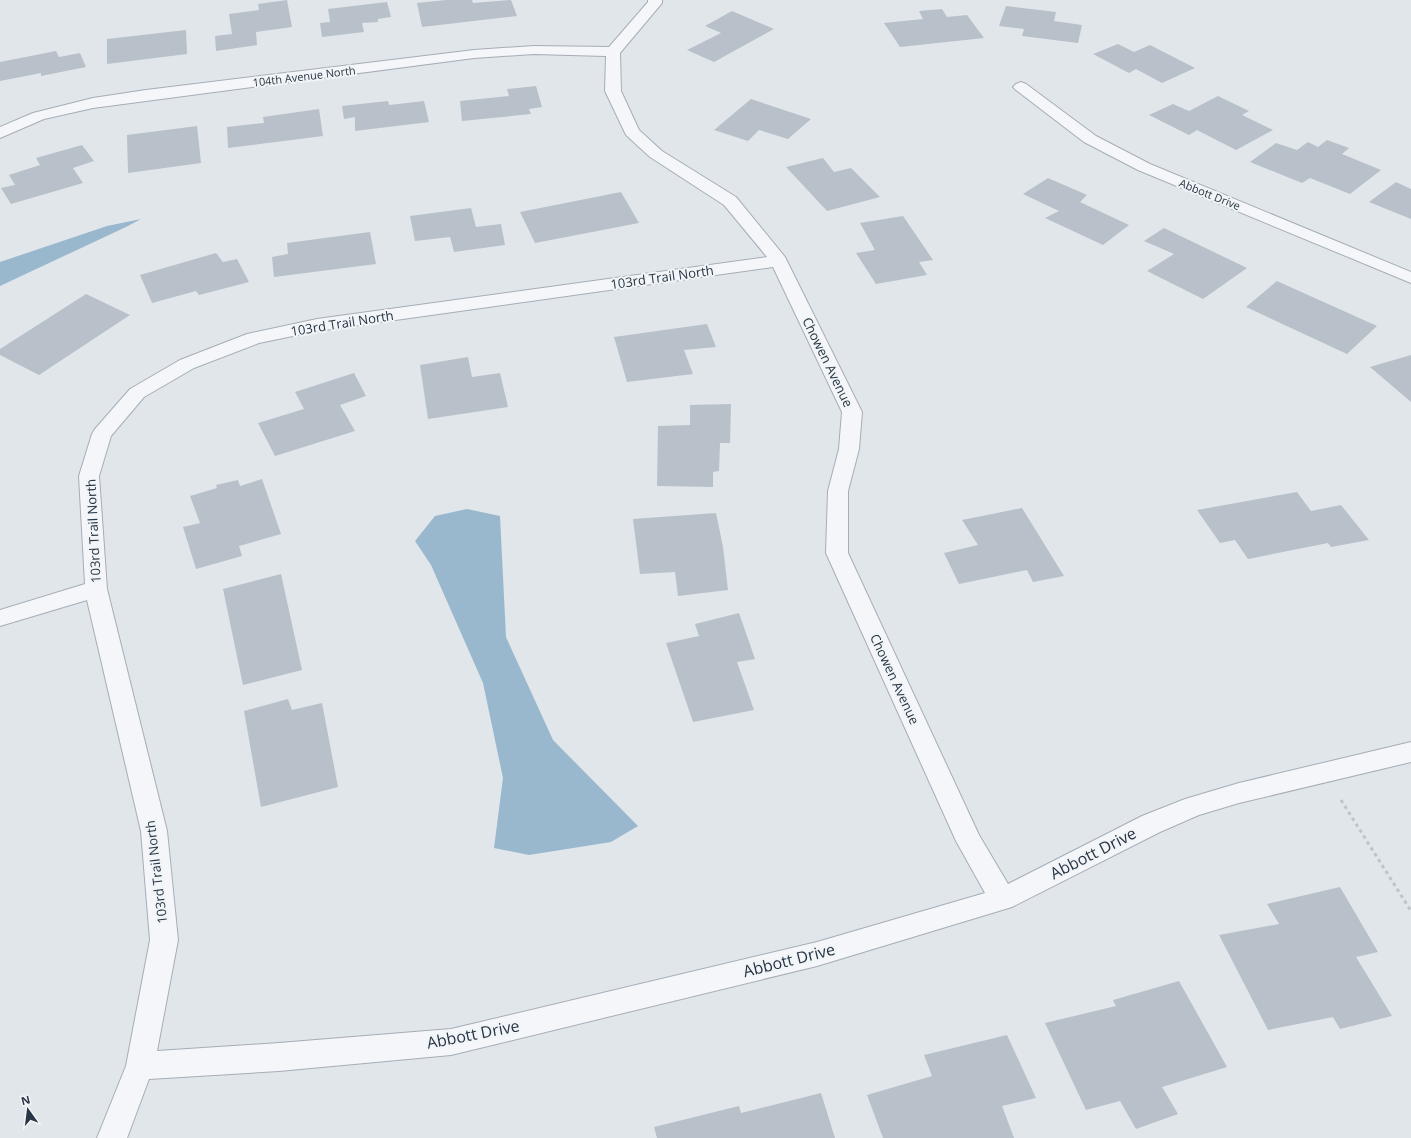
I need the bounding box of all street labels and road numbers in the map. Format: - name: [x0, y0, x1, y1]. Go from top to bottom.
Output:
- street label: 104th Avenue North: [252, 62, 356, 90]
- street label: Abbott Drive: [1177, 175, 1243, 213]
- street label: 103rd Trail North: [609, 261, 715, 293]
- street label: 103rd Trail North: [289, 306, 395, 340]
- street label: Chowen Avenue: [798, 314, 858, 410]
- street label: 103rd Trail North: [81, 479, 105, 583]
- street label: Chowen Avenue: [866, 631, 924, 727]
- street label: 103rd Trail North: [141, 819, 171, 925]
- street label: Abbott Drive: [1046, 822, 1140, 884]
- street label: Abbott Drive: [741, 938, 837, 982]
- street label: Abbott Drive: [425, 1014, 521, 1054]

